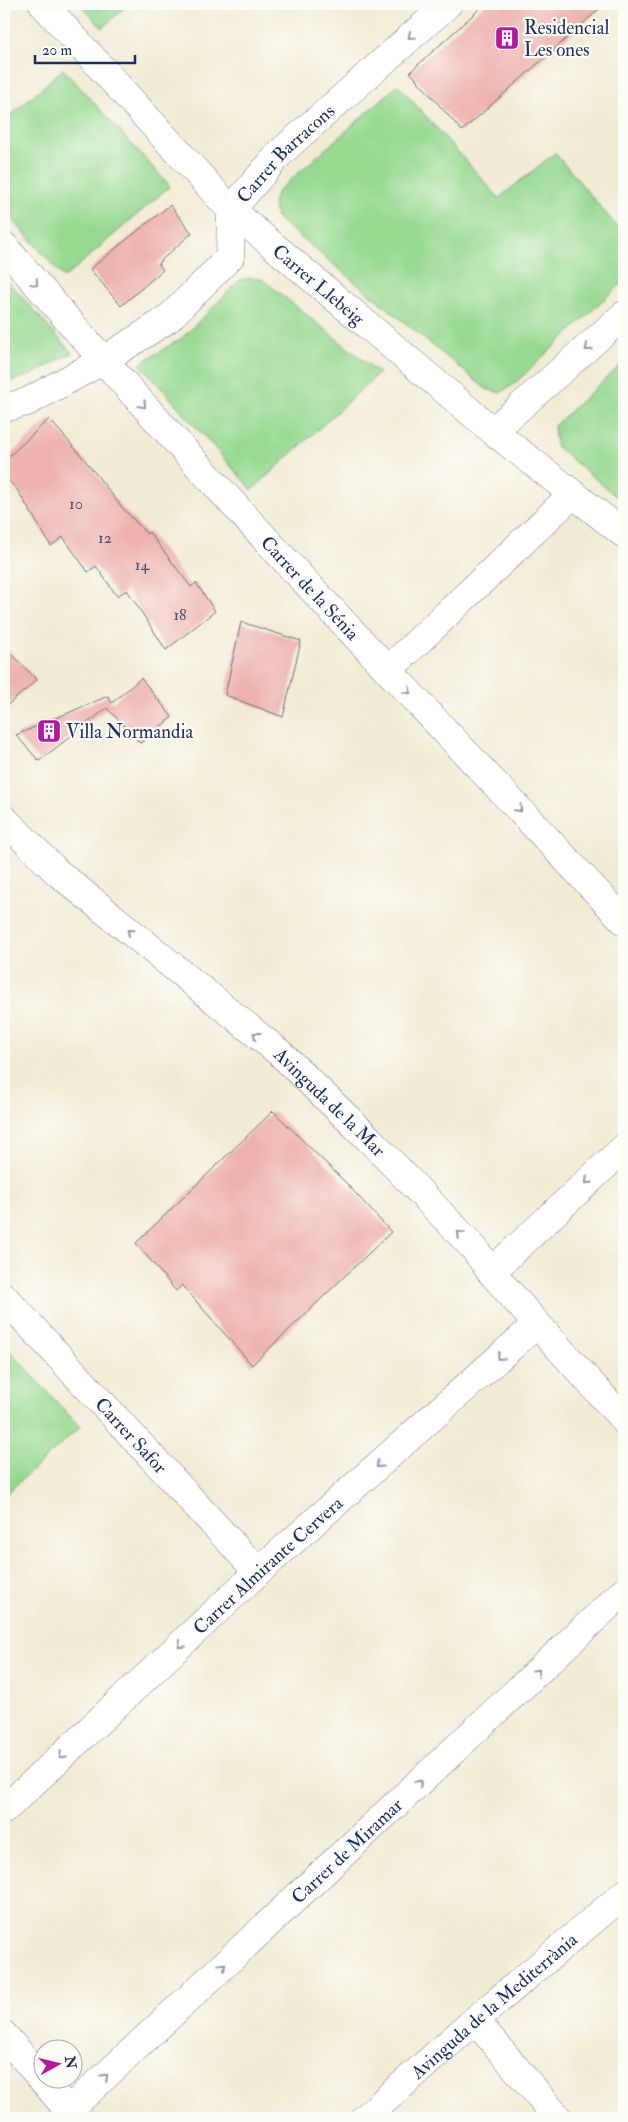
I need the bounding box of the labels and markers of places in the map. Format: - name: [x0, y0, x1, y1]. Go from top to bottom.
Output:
- place label: Residencial Les ones: [524, 16, 609, 62]
- building icon: Residencial Les ones: [494, 25, 520, 51]
- building icon: Villa Normandia: [36, 718, 62, 744]
- place label: Villa Normandia: [66, 720, 193, 744]

